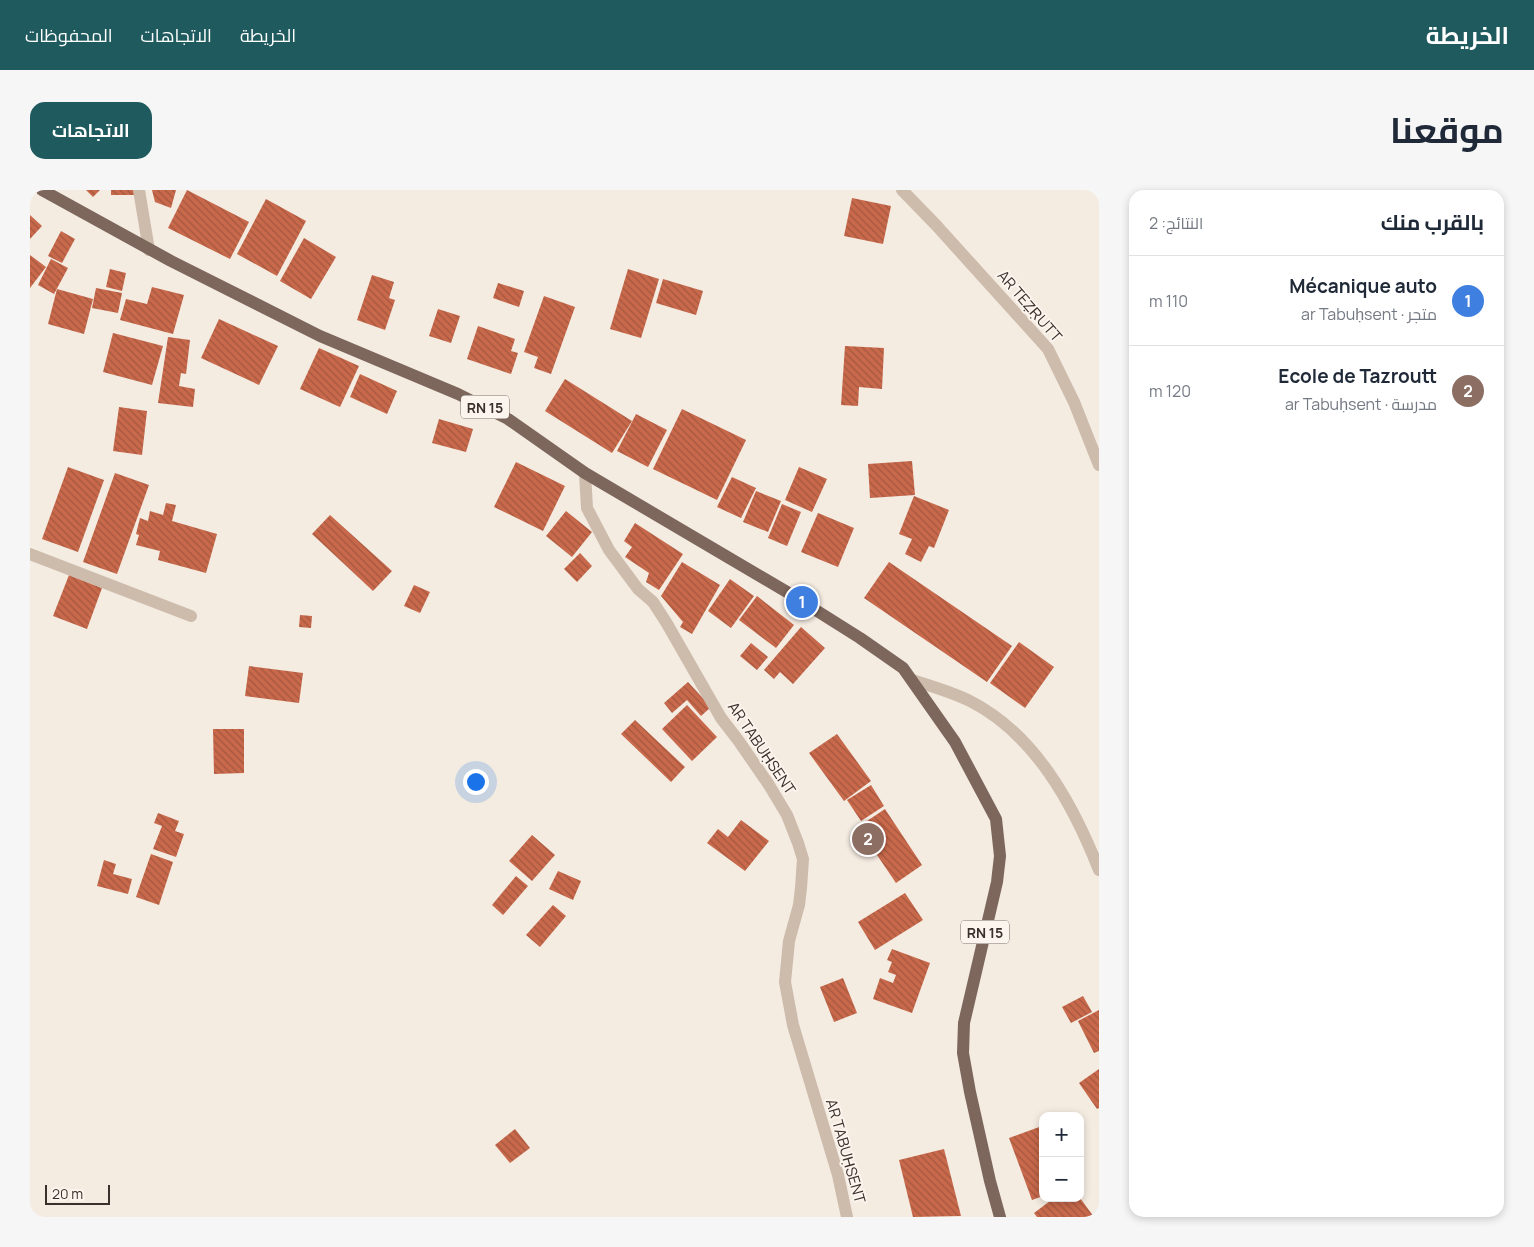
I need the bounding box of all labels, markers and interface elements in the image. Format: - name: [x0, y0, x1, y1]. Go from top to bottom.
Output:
- text: الخريطة: [1426, 18, 1509, 51]
- text: المحفوظات: [25, 23, 113, 47]
- text: الاتجاهات: [141, 23, 212, 47]
- text: الخريطة: [240, 23, 296, 47]
- button: الاتجاهات: [30, 102, 152, 159]
- text: موقعنا: [1390, 106, 1504, 154]
- text: بالقرب منك: [1381, 208, 1484, 236]
- text: النتائج: 2: [1149, 212, 1203, 234]
- street label: AR TEẒṚUTT: [993, 266, 1067, 346]
- text: Mécanique auto: [1289, 273, 1437, 299]
- text: 110 m: [1149, 290, 1188, 312]
- text: 1: [1465, 290, 1472, 312]
- text: متجر · ar Tabuḥsent: [1301, 303, 1437, 325]
- text: Ecole de Tazroutt: [1278, 363, 1437, 389]
- text: 120 m: [1149, 380, 1191, 402]
- text: 2: [1463, 380, 1473, 402]
- text: مدرسة · ar Tabuḥsent: [1285, 393, 1437, 415]
- road number: RN 15: [461, 396, 509, 418]
- pin: 1: [786, 583, 818, 621]
- street label: AR TABUḤSENT: [723, 697, 801, 799]
- your location: [463, 769, 489, 795]
- pin: 2: [852, 820, 884, 858]
- road number: RN 15: [961, 920, 1009, 944]
- street label: AR TABUḤSENT: [821, 1096, 871, 1206]
- map controls: [1039, 1112, 1084, 1202]
- button: +: [1039, 1112, 1084, 1157]
- button: −: [1039, 1157, 1084, 1202]
- scale bar: [45, 1182, 110, 1205]
- text: 20 m: [52, 1184, 83, 1203]

